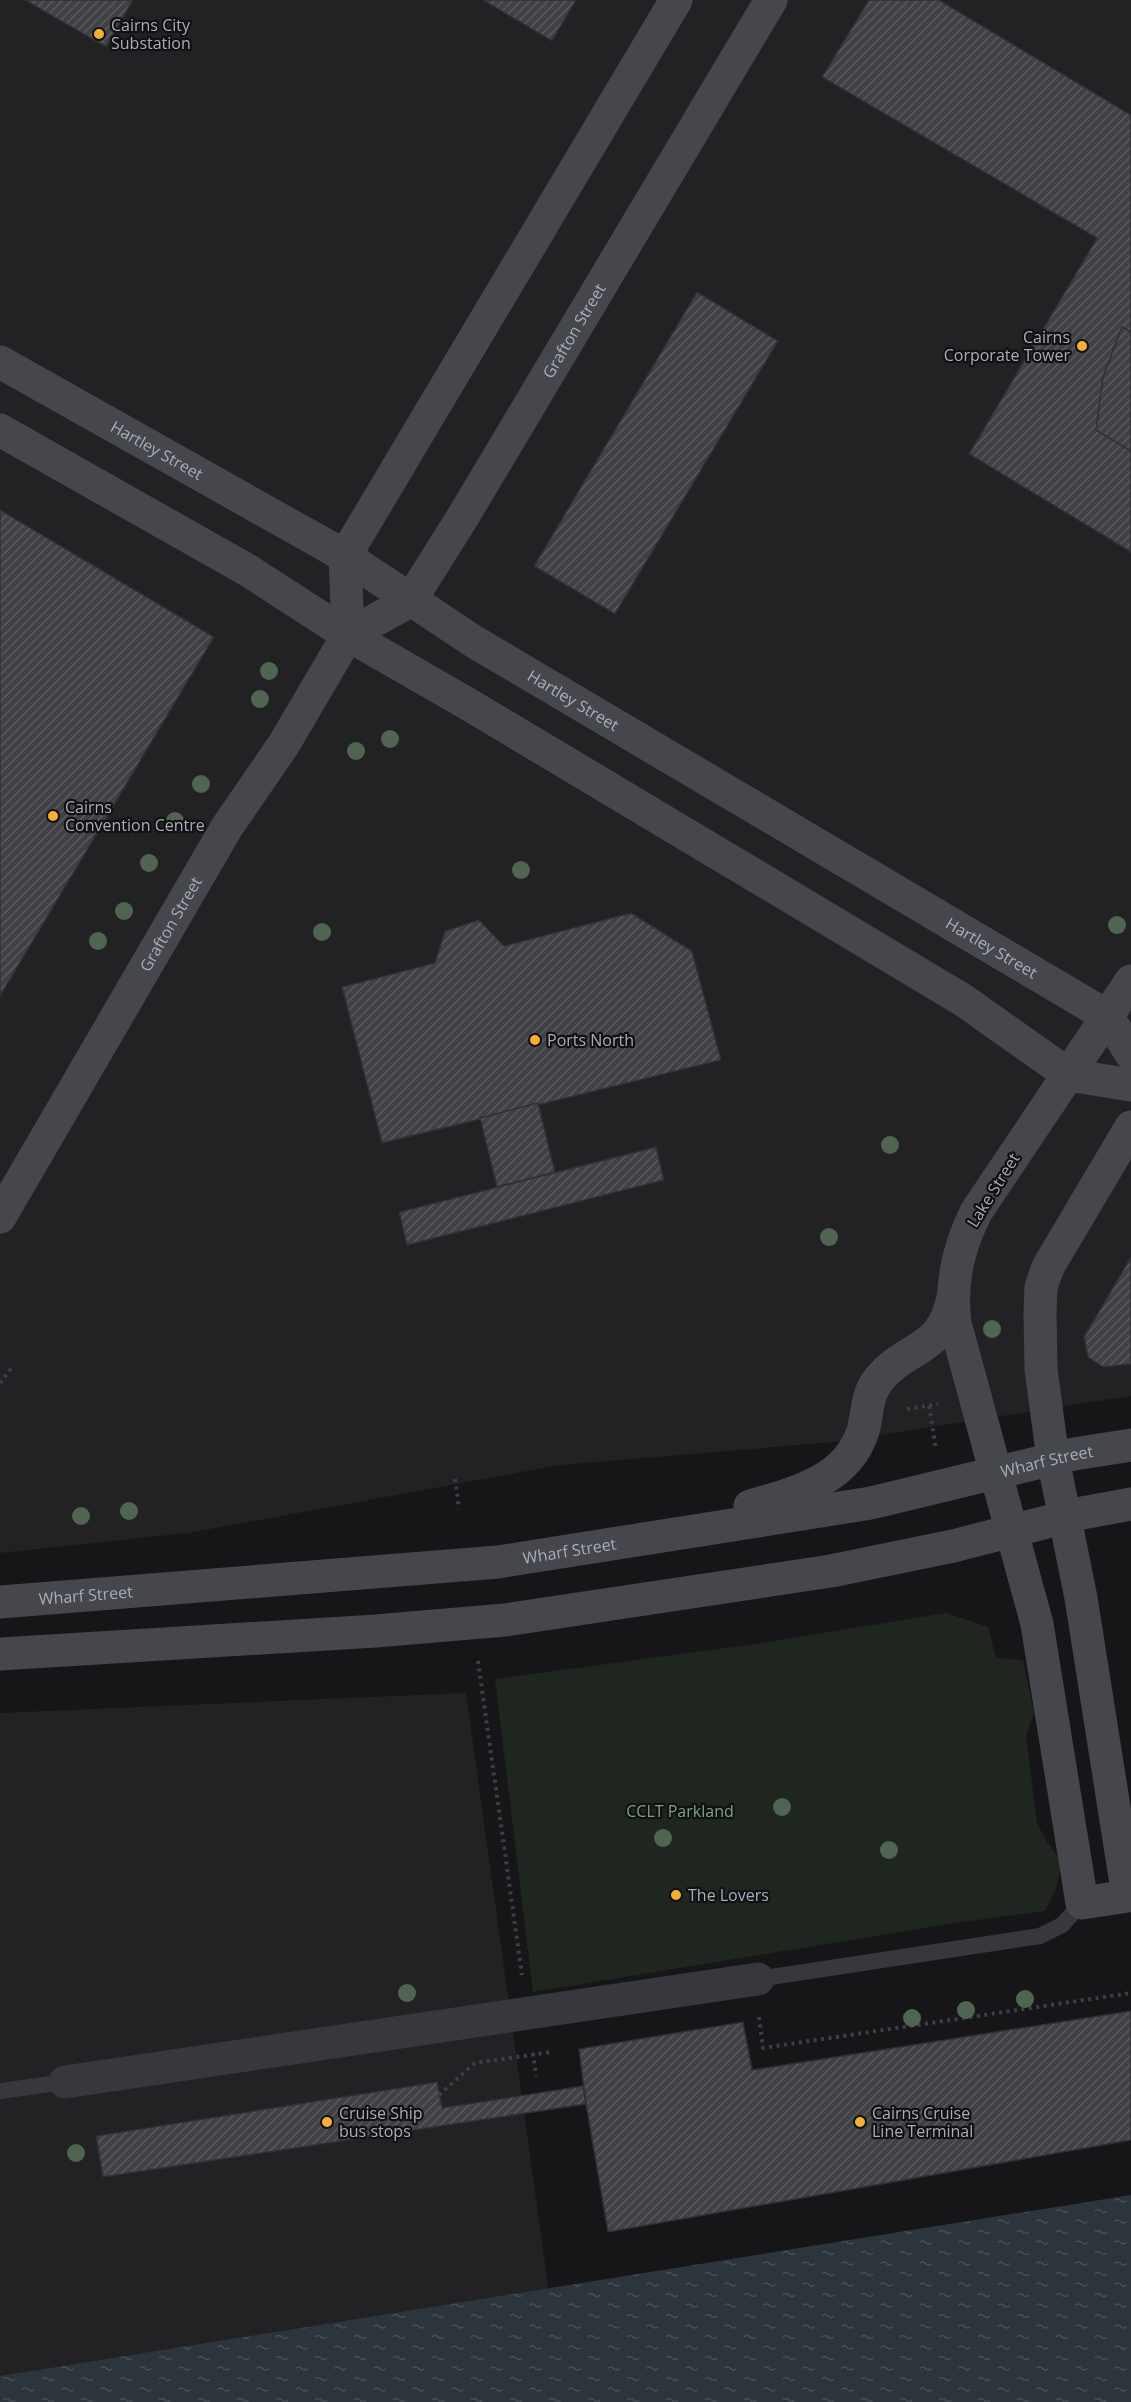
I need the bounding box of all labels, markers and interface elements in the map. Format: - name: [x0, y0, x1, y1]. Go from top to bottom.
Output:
- place label: Cairns City Substation: [111, 14, 191, 54]
- marker: Cairns City Substation: [92, 27, 106, 41]
- street label: Grafton Street: [537, 279, 611, 382]
- place label: Cairns Corporate Tower: [944, 326, 1070, 366]
- marker: Cairns Corporate Tower: [1075, 339, 1089, 353]
- street label: Hartley Street: [107, 415, 207, 485]
- street label: Hartley Street: [523, 665, 623, 736]
- place label: Cairns Convention Centre: [65, 796, 205, 836]
- marker: Cairns Convention Centre: [46, 809, 60, 823]
- street label: Grafton Street: [134, 872, 207, 976]
- street label: Hartley Street: [942, 912, 1042, 984]
- place label: Ports North: [547, 1029, 634, 1051]
- marker: Ports North: [528, 1033, 542, 1047]
- street label: Lake Street: [962, 1149, 1025, 1231]
- street label: Wharf Street: [998, 1440, 1095, 1482]
- street label: Wharf Street: [521, 1532, 618, 1569]
- street label: Wharf Street: [38, 1580, 134, 1610]
- park label: CCLT Parkland: [626, 1800, 734, 1822]
- place label: The Lovers: [688, 1884, 769, 1906]
- marker: The Lovers: [669, 1888, 683, 1902]
- place label: Cruise Ship bus stops: [339, 2102, 423, 2142]
- place label: Cairns Cruise Line Terminal: [872, 2102, 973, 2142]
- marker: Cruise Ship bus stops: [320, 2115, 334, 2129]
- marker: Cairns Cruise Line Terminal: [853, 2115, 867, 2129]

